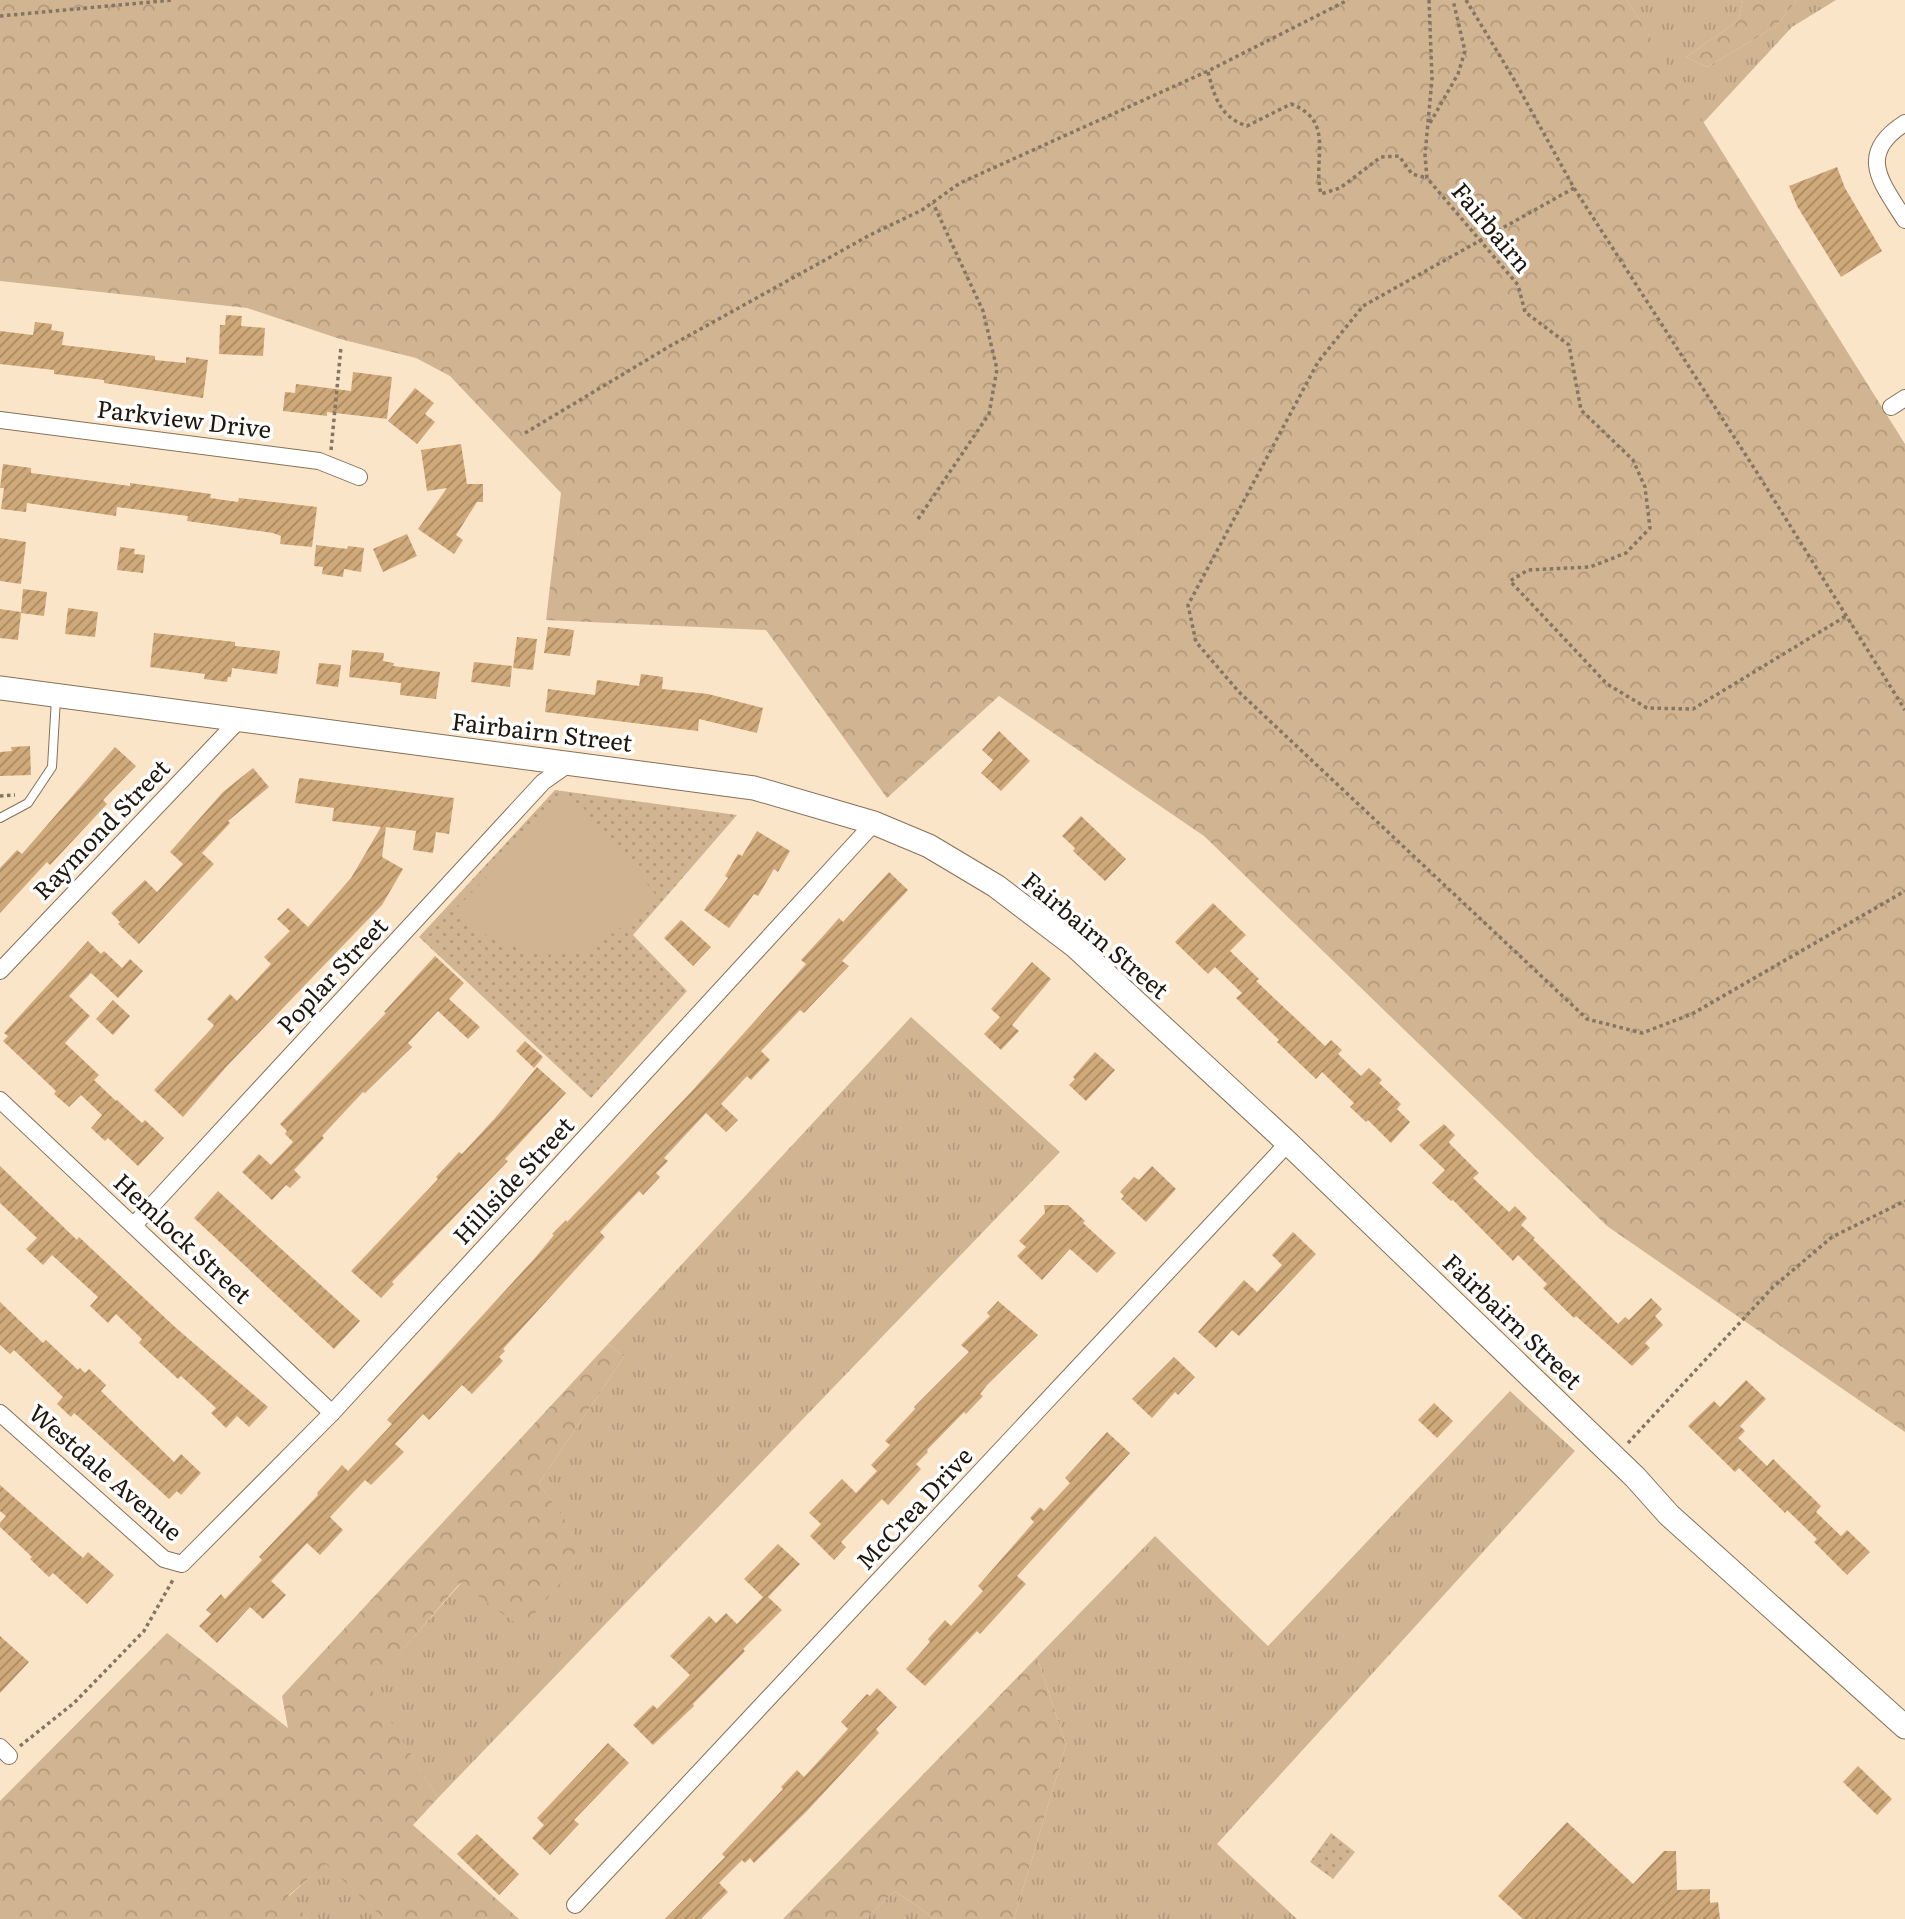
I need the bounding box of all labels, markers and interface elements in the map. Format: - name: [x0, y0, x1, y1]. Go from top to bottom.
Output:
- street label: Fairbairn: [1445, 174, 1541, 279]
- street label: Parkview Drive: [95, 389, 273, 446]
- street label: Fairbairn Street: [450, 702, 635, 759]
- street label: Raymond Street: [24, 750, 177, 906]
- street label: Fairbairn Street: [1016, 862, 1178, 1006]
- street label: Poplar Street: [268, 908, 395, 1040]
- street label: Hillside Street: [444, 1107, 581, 1251]
- street label: Hemlock Street: [107, 1164, 261, 1311]
- street label: Fairbairn Street: [1436, 1244, 1591, 1396]
- street label: Westdale Avenue: [22, 1395, 191, 1548]
- street label: McCrea Drive: [847, 1438, 979, 1577]

